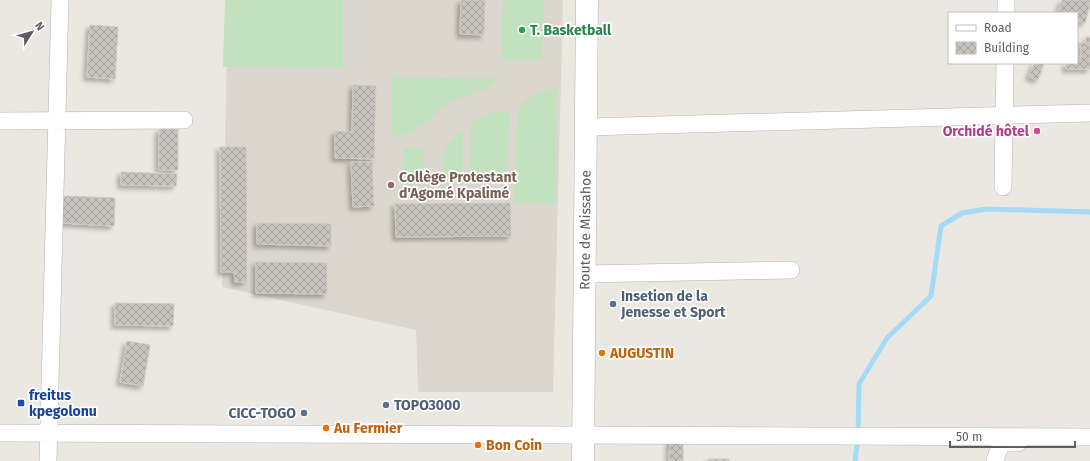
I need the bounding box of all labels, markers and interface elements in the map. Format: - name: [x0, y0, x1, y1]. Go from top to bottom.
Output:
- north arrow: [12, 12, 52, 52]
- legend: [948, 12, 1078, 64]
- text: N: [32, 19, 47, 33]
- text: Road: [984, 21, 1012, 35]
- place label: T. Basketball: [530, 22, 612, 39]
- marker: T. Basketball: [517, 25, 527, 35]
- text: Building: [984, 41, 1030, 55]
- place label: Orchidé hôtel: [943, 123, 1030, 140]
- marker: Orchidé hôtel: [1032, 126, 1042, 136]
- place label: Collège Protestant d'Agomé Kpalimé: [399, 169, 517, 202]
- street label: Route de Missahoe: [576, 170, 595, 290]
- marker: Collège Protestant d'Agomé Kpalimé: [386, 180, 396, 190]
- place label: Insetion de la Jenesse et Sport: [620, 288, 726, 321]
- marker: Insetion de la Jenesse et Sport: [608, 299, 618, 309]
- place label: AUGUSTIN: [609, 345, 674, 362]
- marker: AUGUSTIN: [597, 348, 607, 358]
- place label: freitus kpegolonu: [29, 387, 97, 420]
- place label: TOPO3000: [394, 397, 460, 414]
- marker: freitus kpegolonu: [16, 398, 26, 408]
- marker: TOPO3000: [381, 400, 391, 410]
- place label: CICC-TOGO: [228, 405, 296, 422]
- marker: CICC-TOGO: [299, 408, 309, 418]
- place label: Au Fermier: [333, 420, 403, 437]
- marker: Au Fermier: [321, 423, 331, 433]
- scale bar: [950, 423, 1075, 449]
- text: 50 m: [956, 430, 982, 444]
- place label: Bon Coin: [486, 437, 542, 454]
- marker: Bon Coin: [473, 440, 483, 450]

